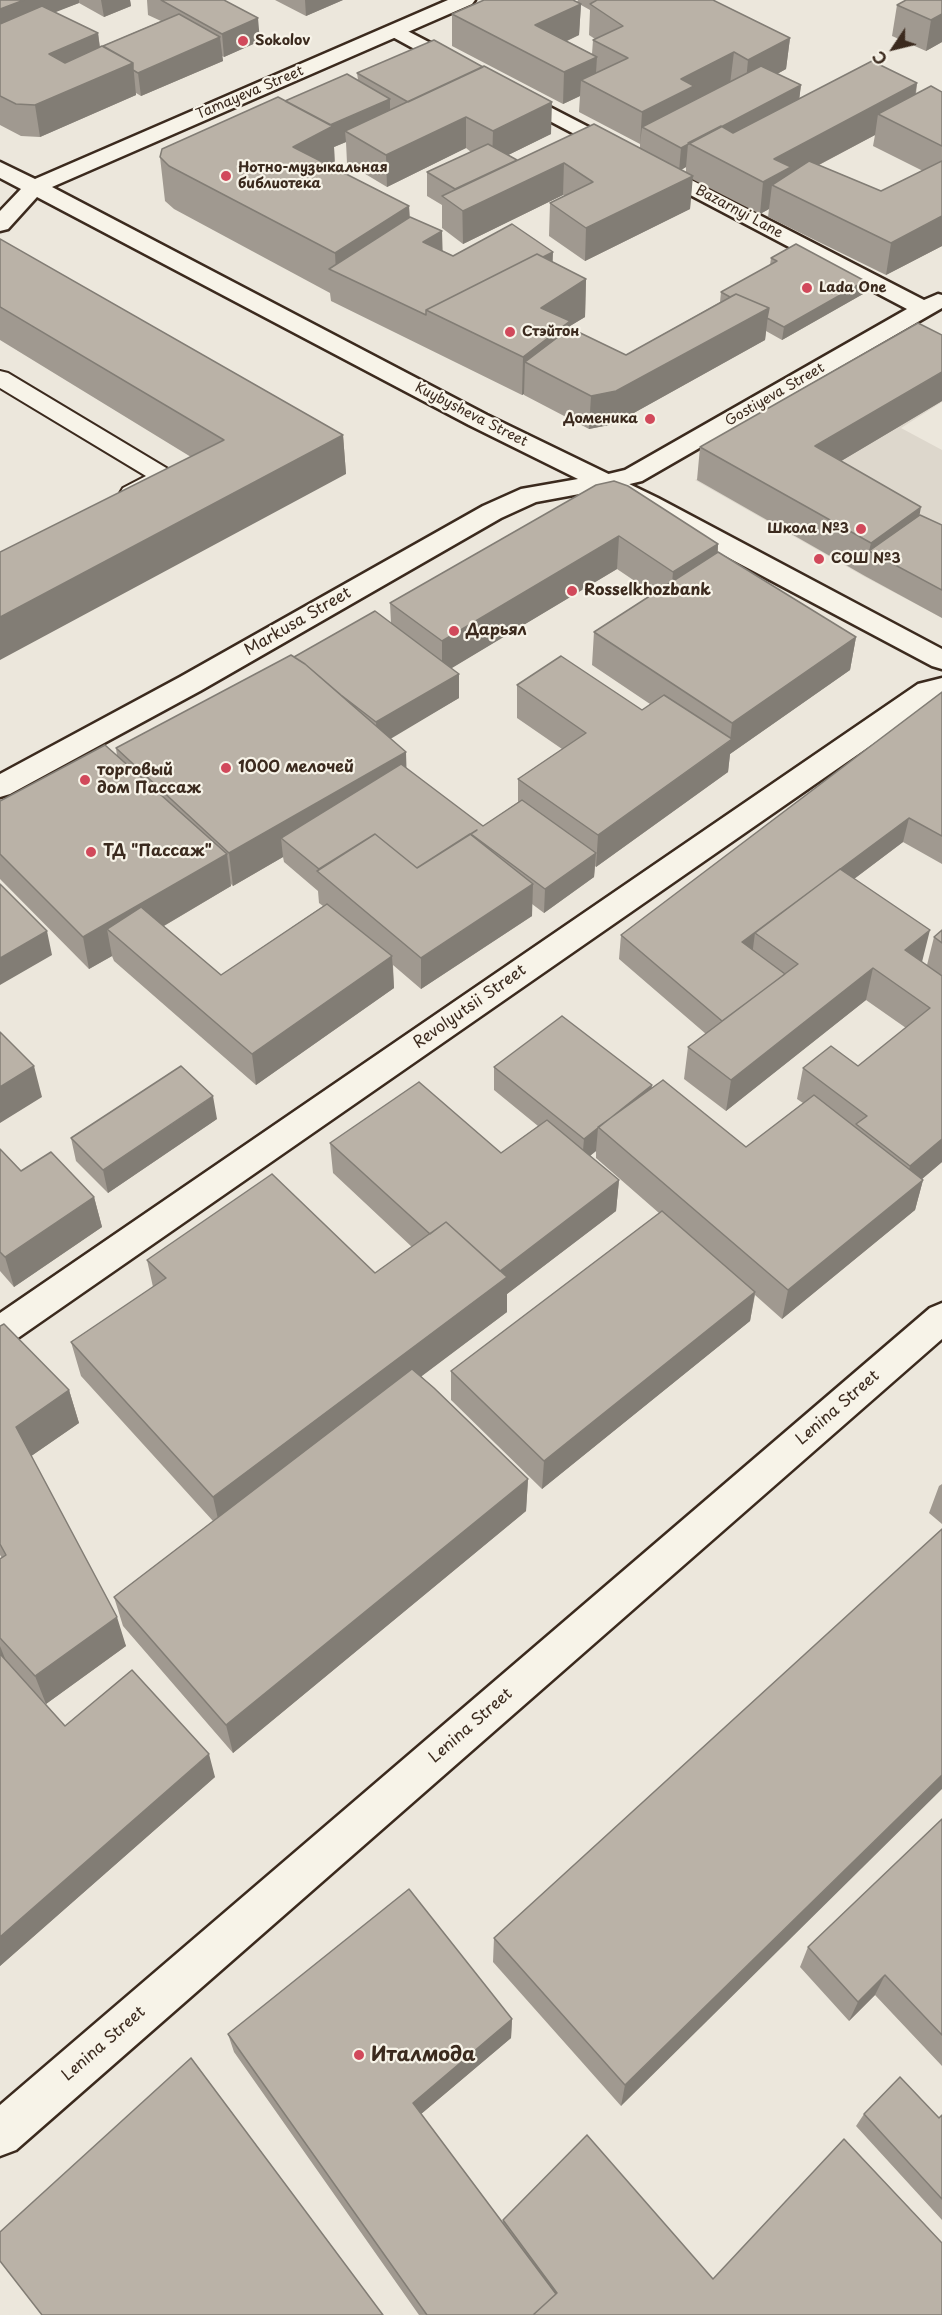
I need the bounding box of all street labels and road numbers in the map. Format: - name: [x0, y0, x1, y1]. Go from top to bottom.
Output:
- street label: Tamayeva Street: [194, 63, 306, 123]
- street label: Bazarnyi Lane: [692, 182, 786, 242]
- street label: Gostiyeva Street: [722, 360, 828, 430]
- street label: Kuybysheva Street: [412, 379, 530, 451]
- street label: Markusa Street: [241, 584, 355, 660]
- street label: Revolyutsii Street: [410, 961, 530, 1053]
- street label: Lenina Street: [792, 1367, 884, 1449]
- street label: Lenina Street: [425, 1685, 517, 1767]
- street label: Lenina Street: [58, 2003, 150, 2085]

